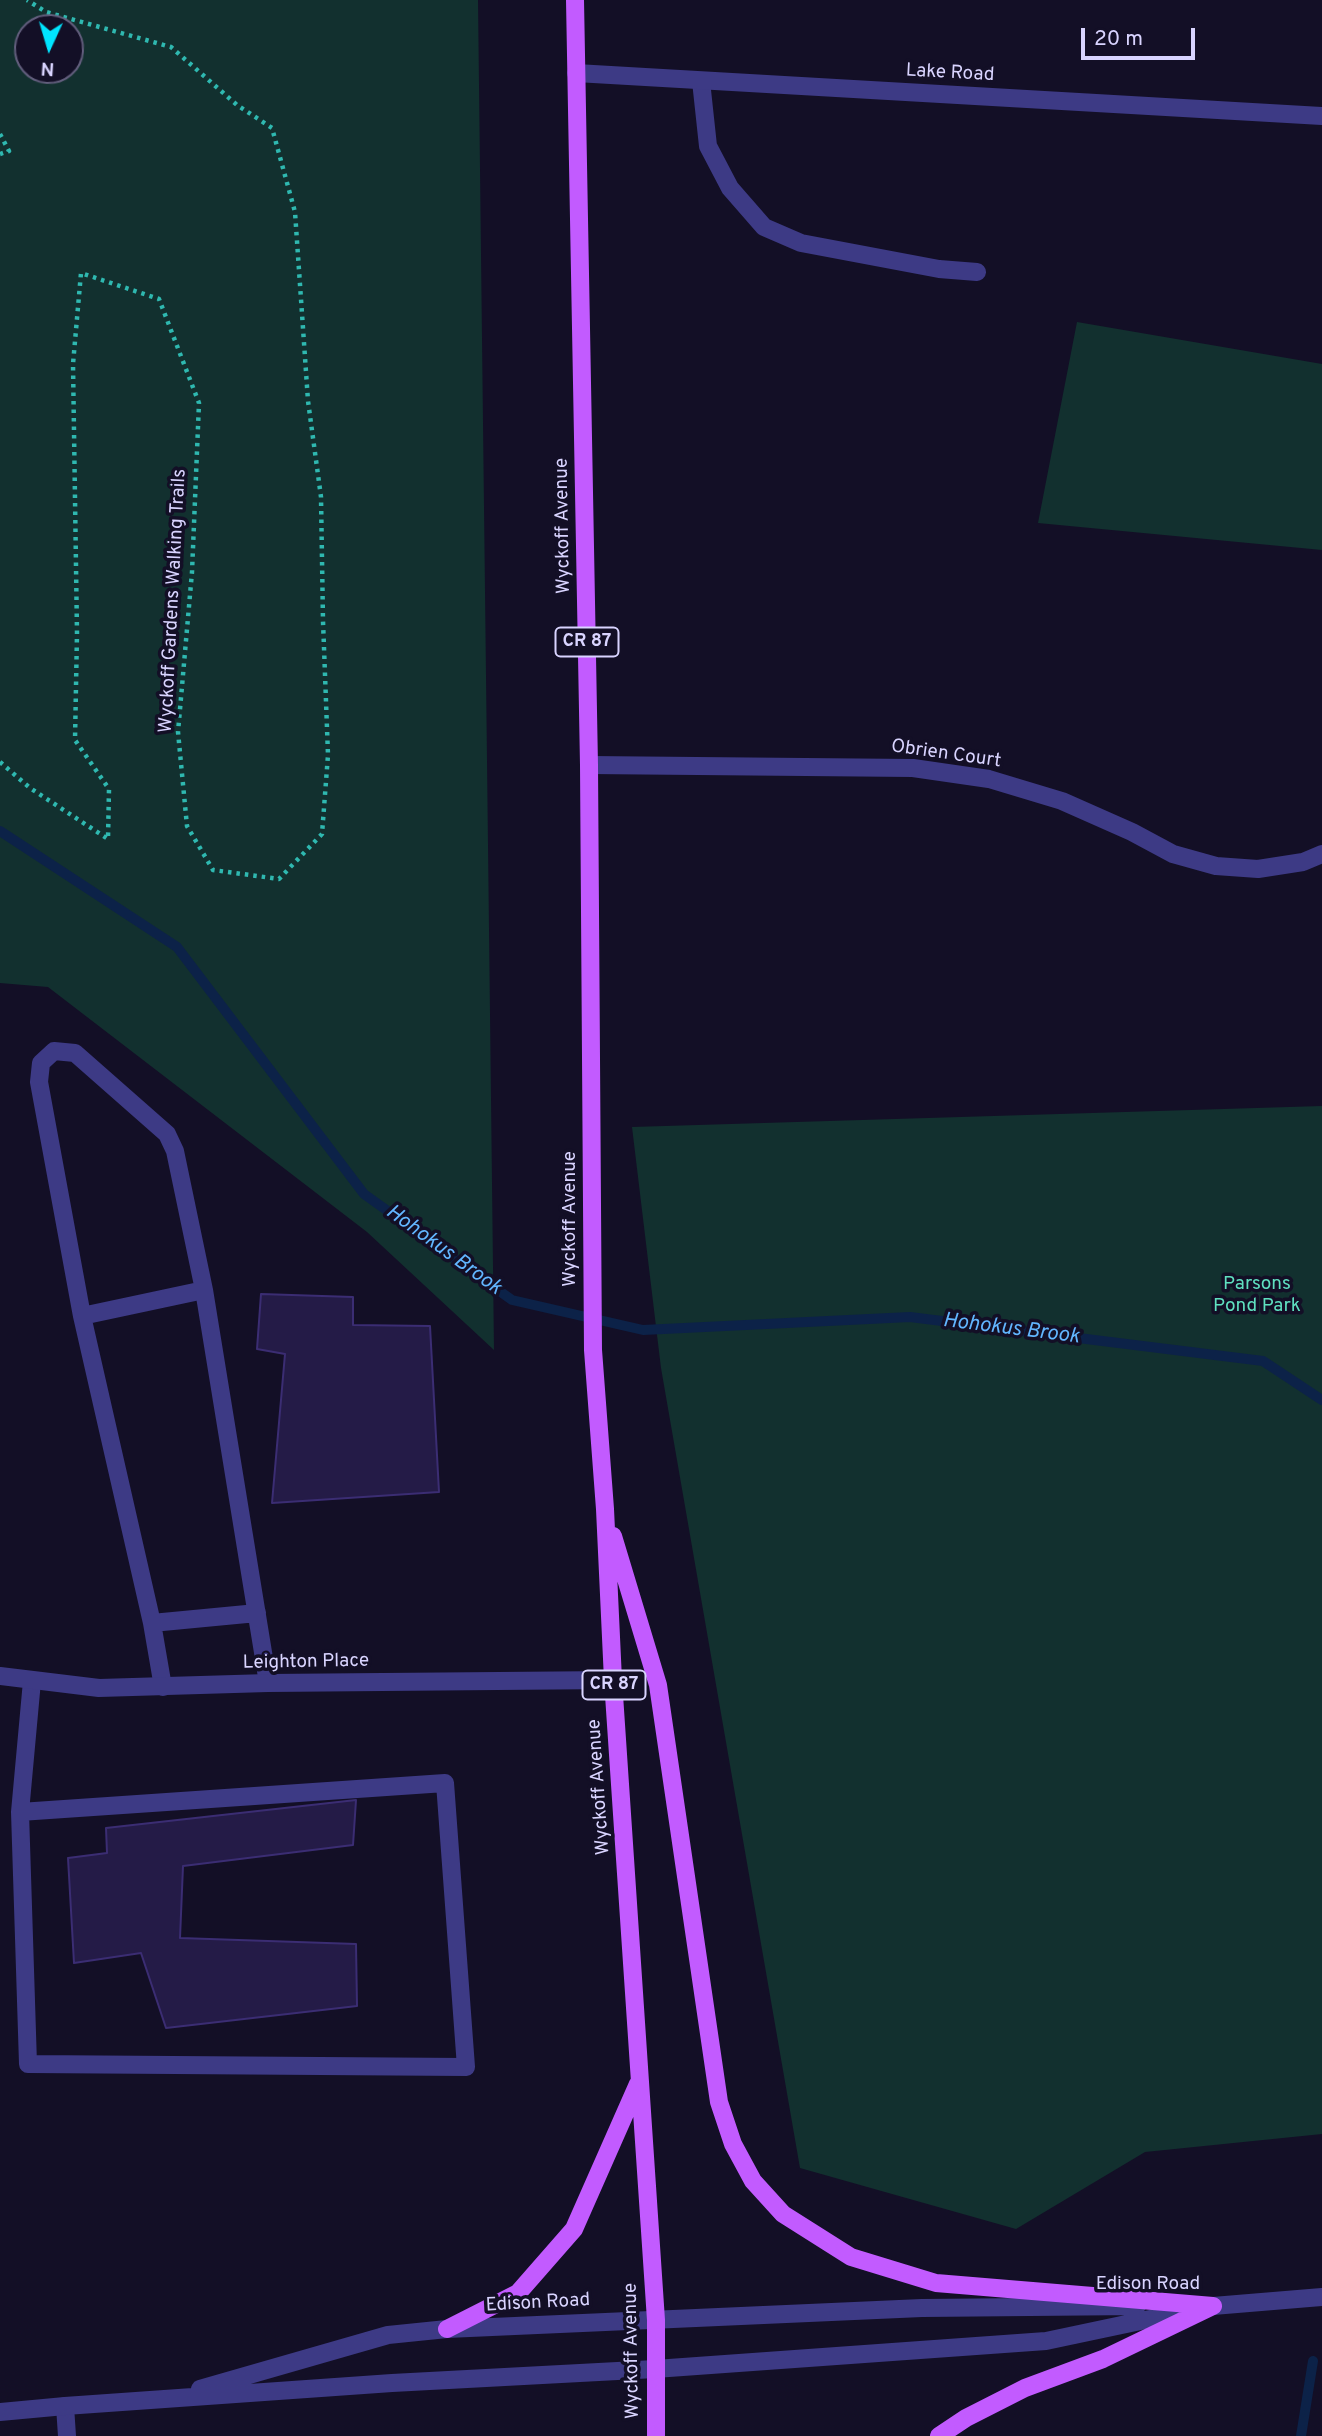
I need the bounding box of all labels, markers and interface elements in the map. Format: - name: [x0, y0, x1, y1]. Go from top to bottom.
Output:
- north arrow: [14, 14, 84, 84]
- scale bar: [1084, 14, 1198, 58]
- text: 20 m: [1094, 26, 1143, 53]
- text: N: [40, 56, 55, 80]
- street label: Lake Road: [905, 60, 995, 88]
- street label: Wyckoff Avenue: [551, 458, 577, 594]
- street label: Wyckoff Gardens Walking Trails: [156, 468, 192, 734]
- road number: CR 87: [556, 628, 618, 656]
- street label: Obrien Court: [890, 736, 1002, 774]
- street label: Wyckoff Avenue: [560, 1151, 582, 1287]
- water label: Hohokus Brook: [380, 1200, 506, 1302]
- park label: Parsons Pond Park: [1213, 1274, 1301, 1318]
- water label: Hohokus Brook: [941, 1309, 1081, 1351]
- street label: Leighton Place: [243, 1650, 369, 1676]
- road number: CR 87: [582, 1670, 646, 1700]
- street label: Wyckoff Avenue: [584, 1718, 616, 1856]
- street label: Edison Road: [1096, 2274, 1200, 2296]
- street label: Wyckoff Avenue: [620, 2283, 646, 2419]
- street label: Edison Road: [485, 2290, 591, 2318]

